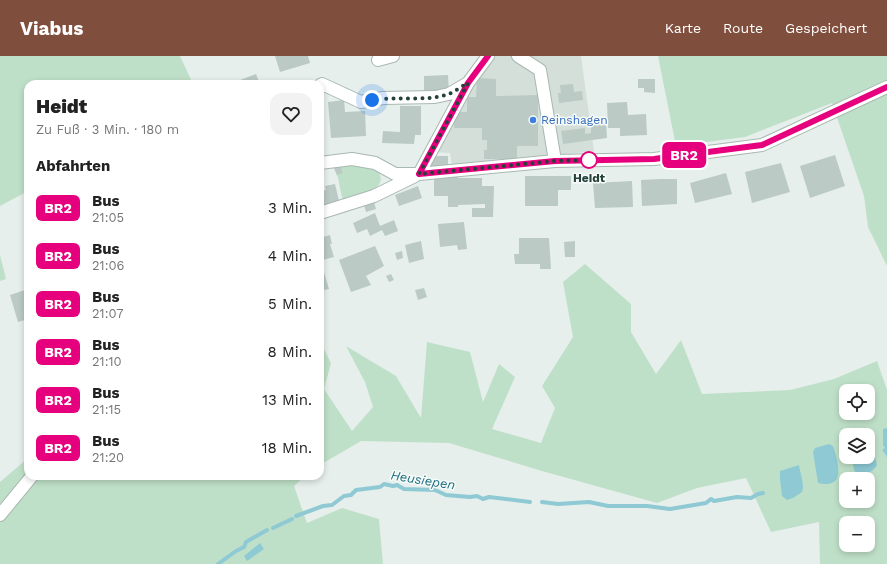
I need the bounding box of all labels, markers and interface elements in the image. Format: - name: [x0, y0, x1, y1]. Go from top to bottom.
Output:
- text: Viabus: [20, 17, 83, 40]
- text: Karte: [665, 20, 701, 36]
- text: Route: [723, 20, 763, 36]
- text: Gespeichert: [785, 20, 867, 36]
- your location: [362, 90, 382, 110]
- button: heart: [270, 93, 312, 135]
- text: Heidt: [36, 95, 87, 118]
- place label: Reinshagen: [541, 113, 608, 127]
- marker: Reinshagen: [528, 115, 538, 125]
- text: Zu Fuß · 3 Min. · 180 m: [36, 122, 179, 137]
- line badge: BR2: [661, 142, 707, 168]
- text: BR2: [670, 147, 698, 163]
- marker: Heidt: [580, 151, 598, 169]
- text: Abfahrten: [36, 157, 110, 175]
- place label: Heidt: [573, 171, 606, 185]
- text: Bus: [92, 192, 120, 210]
- text: 3 Min.: [268, 199, 312, 217]
- text: BR2: [44, 200, 72, 216]
- text: 21:05: [92, 210, 124, 225]
- text: Bus: [92, 240, 120, 258]
- text: 4 Min.: [268, 247, 312, 265]
- text: BR2: [44, 248, 72, 264]
- text: 21:06: [92, 258, 125, 273]
- text: Bus: [92, 288, 120, 306]
- text: 5 Min.: [268, 295, 312, 313]
- text: BR2: [44, 296, 72, 312]
- text: 21:07: [92, 306, 124, 321]
- text: Bus: [92, 336, 120, 354]
- text: 8 Min.: [268, 343, 312, 361]
- text: BR2: [44, 344, 72, 360]
- text: 21:10: [92, 354, 122, 369]
- text: Bus: [92, 384, 120, 402]
- map controls: [839, 384, 875, 552]
- button: locate: [839, 384, 875, 420]
- text: 13 Min.: [262, 391, 312, 409]
- text: BR2: [44, 392, 72, 408]
- text: 21:15: [92, 402, 121, 417]
- button: layers: [839, 428, 875, 464]
- text: Bus: [92, 432, 120, 450]
- text: 18 Min.: [262, 439, 312, 457]
- text: BR2: [44, 440, 72, 456]
- text: 21:20: [92, 450, 124, 465]
- water label: Heusiepen: [390, 467, 457, 493]
- button: +: [839, 472, 875, 508]
- button: −: [839, 516, 875, 552]

